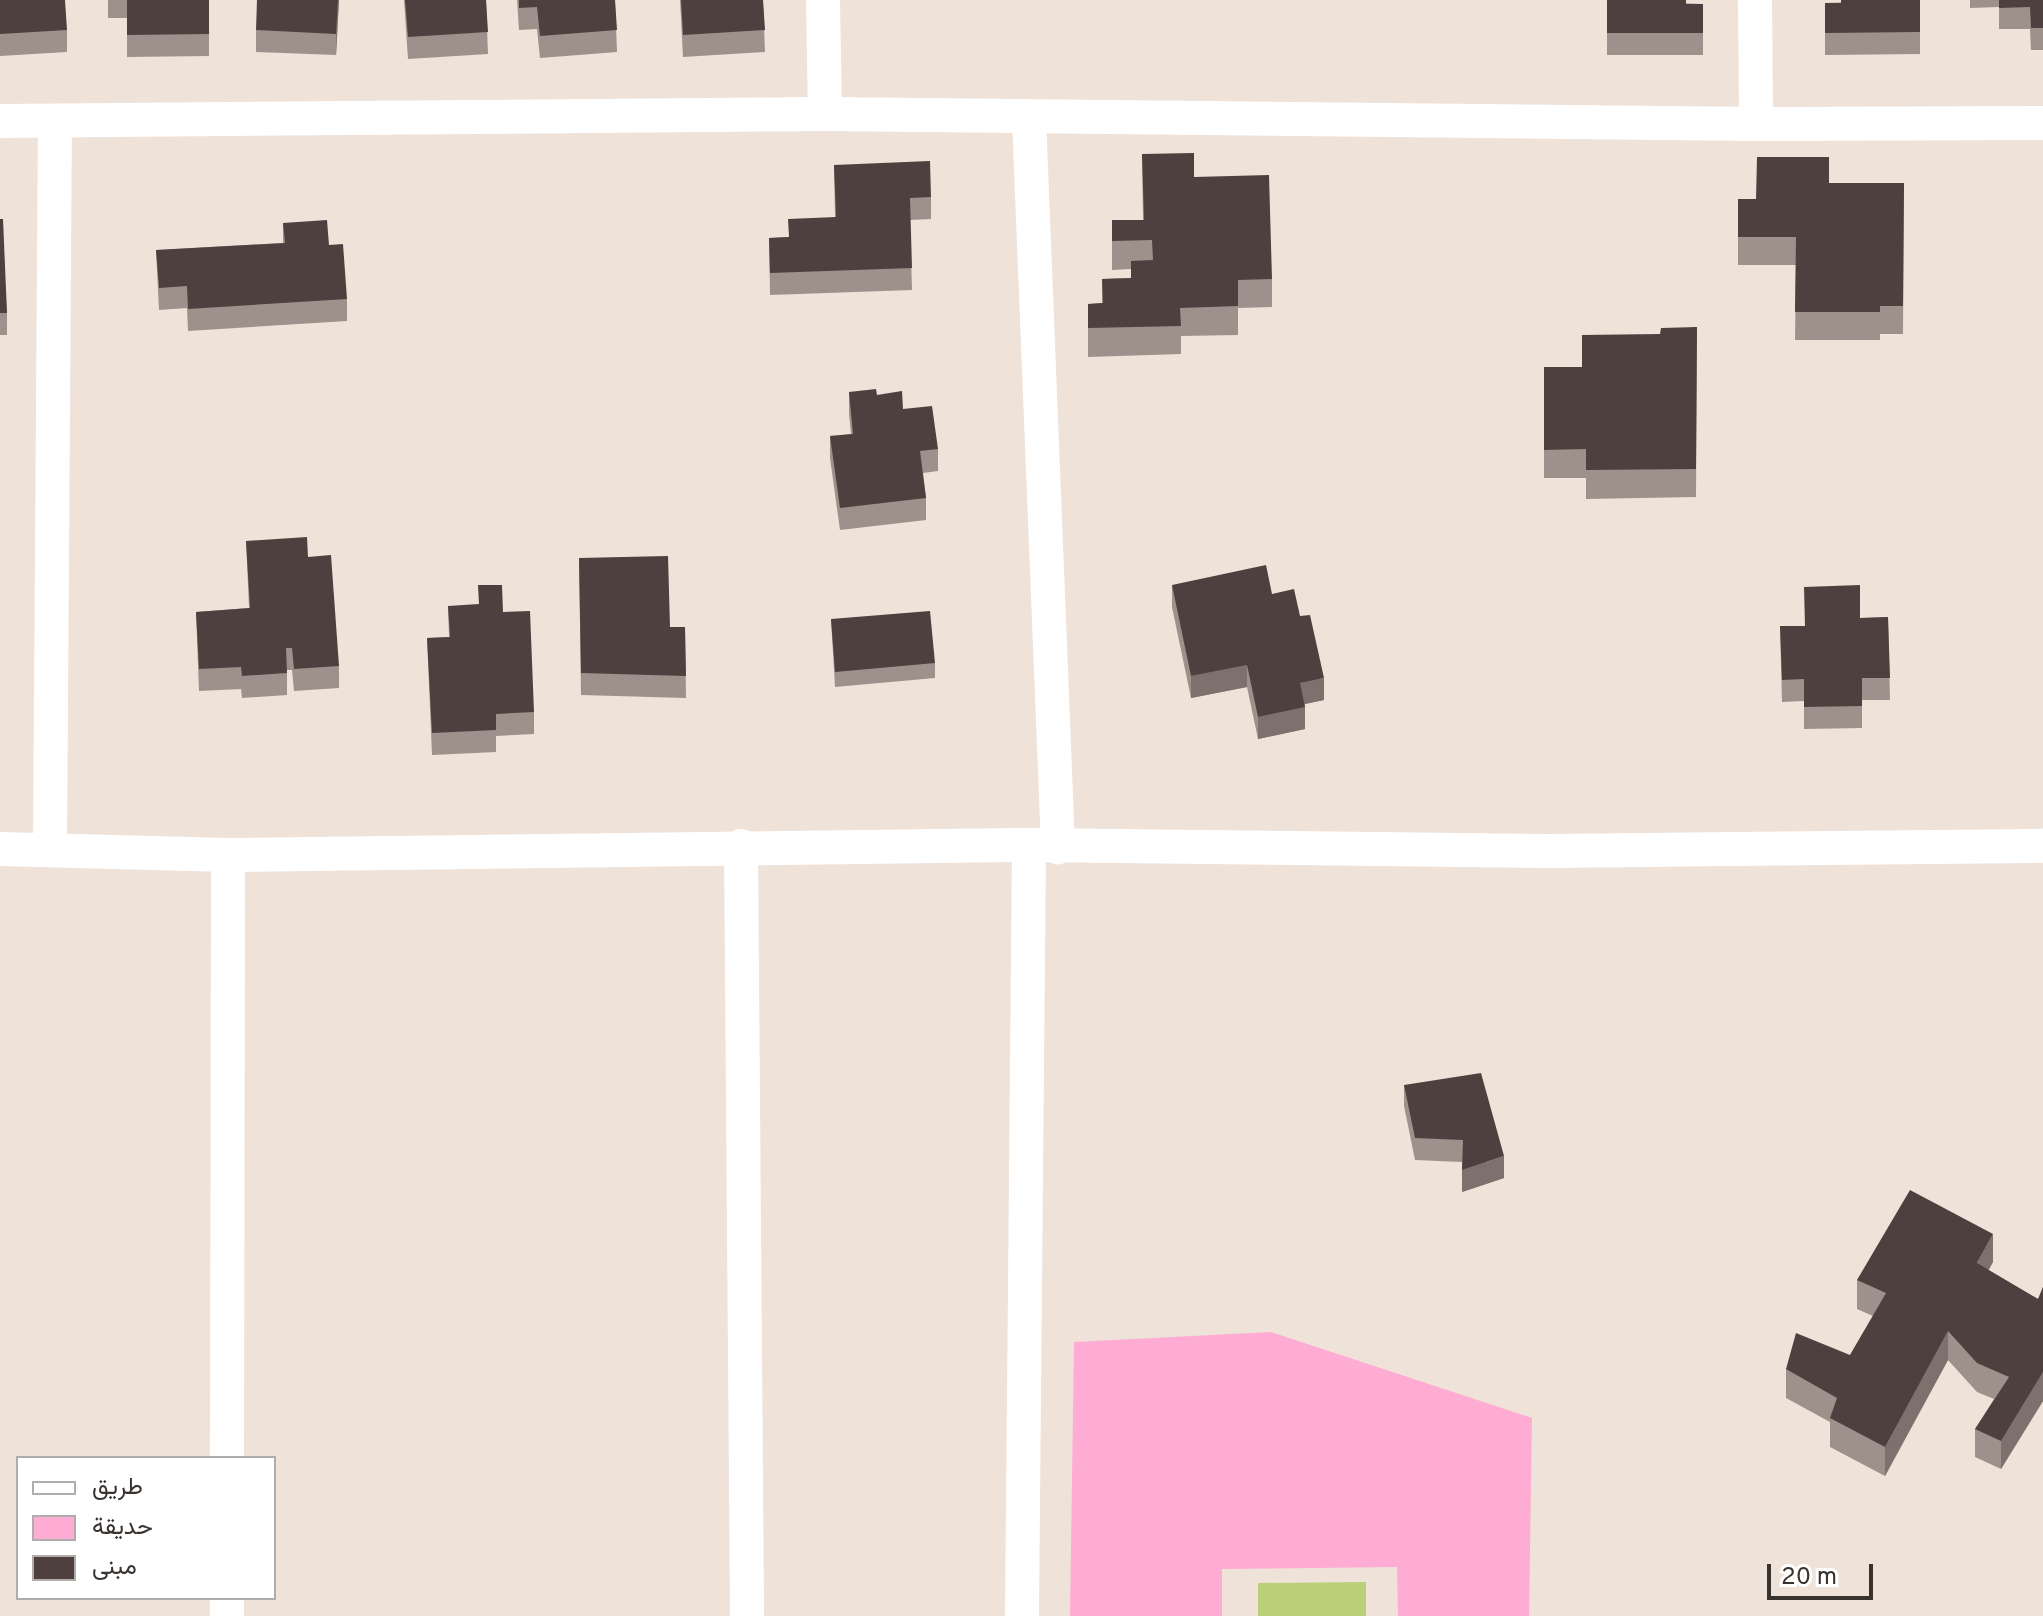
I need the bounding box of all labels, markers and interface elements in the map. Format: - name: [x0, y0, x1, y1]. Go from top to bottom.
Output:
- legend: [16, 1456, 276, 1600]
- text: طريق: [92, 1473, 143, 1503]
- text: حديقة: [92, 1513, 153, 1543]
- scale bar: [1771, 1548, 1877, 1598]
- text: مبنى: [92, 1553, 137, 1583]
- text: 20 m: [1781, 1563, 1837, 1593]

